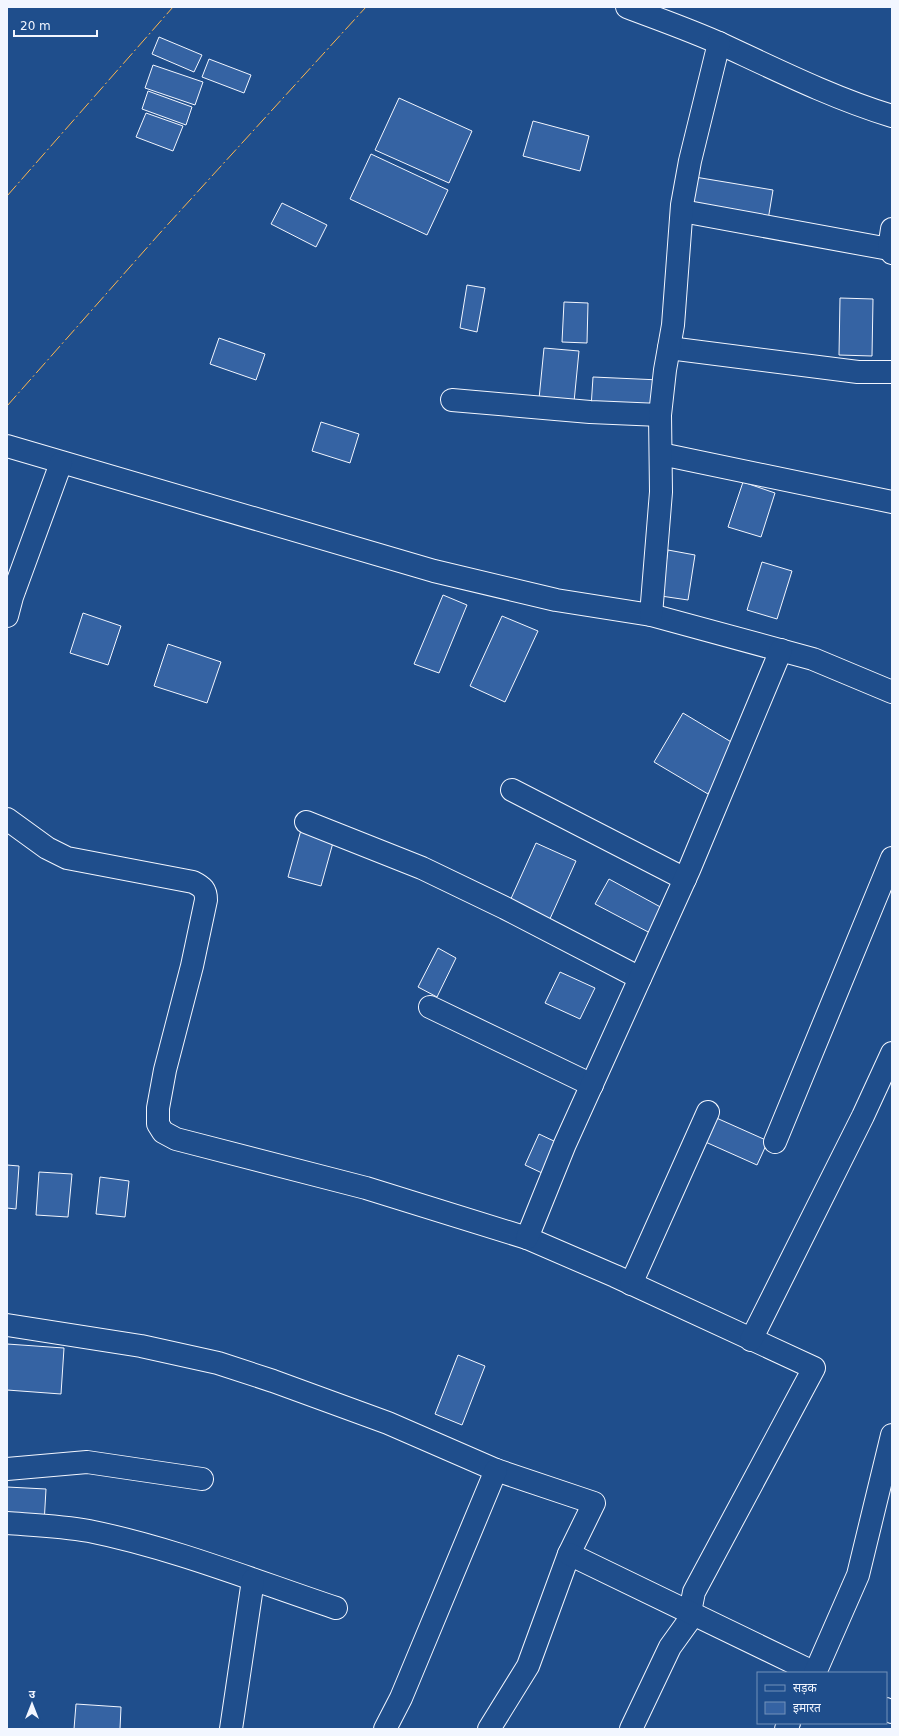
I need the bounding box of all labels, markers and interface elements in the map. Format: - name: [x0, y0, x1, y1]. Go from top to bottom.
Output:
- scale bar: [14, 12, 97, 38]
- text: 20 m: [20, 19, 51, 33]
- legend: [757, 1672, 887, 1724]
- text: सड़क: [793, 1681, 818, 1695]
- north arrow: [12, 1684, 52, 1724]
- text: उ: [29, 1688, 36, 1701]
- text: इमारत: [793, 1701, 822, 1715]

